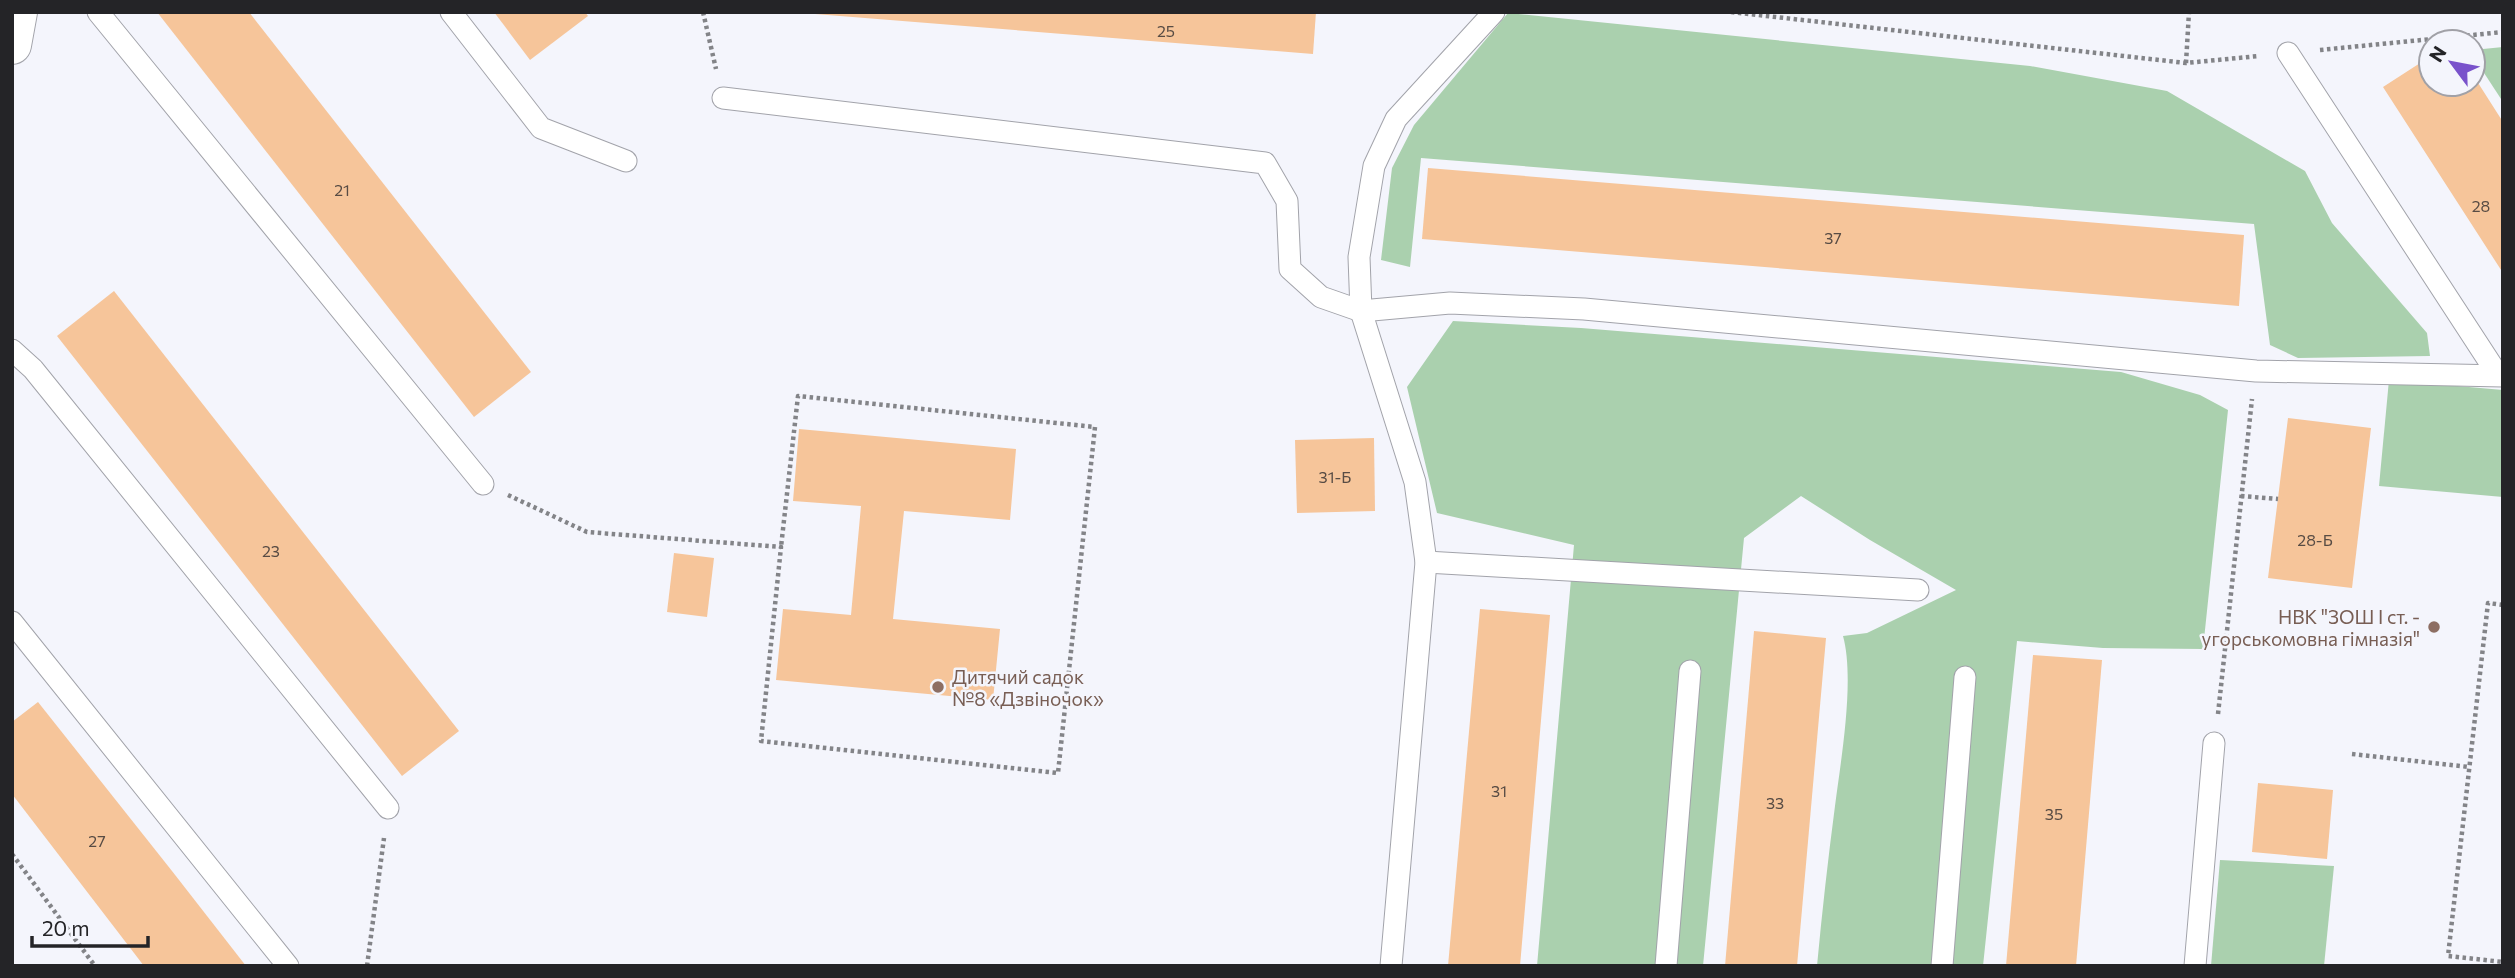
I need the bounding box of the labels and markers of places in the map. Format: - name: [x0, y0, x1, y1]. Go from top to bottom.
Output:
- place label: НВК "ЗОШ І ст. - угорськомовна гімназія": [2202, 605, 2420, 650]
- marker: НВК "ЗОШ І ст. - угорськомовна гімназія": [2426, 619, 2442, 635]
- place label: Дитячий садок №8 «Дзвіночок»: [952, 665, 1104, 710]
- marker: Дитячий садок №8 «Дзвіночок»: [930, 679, 946, 695]

